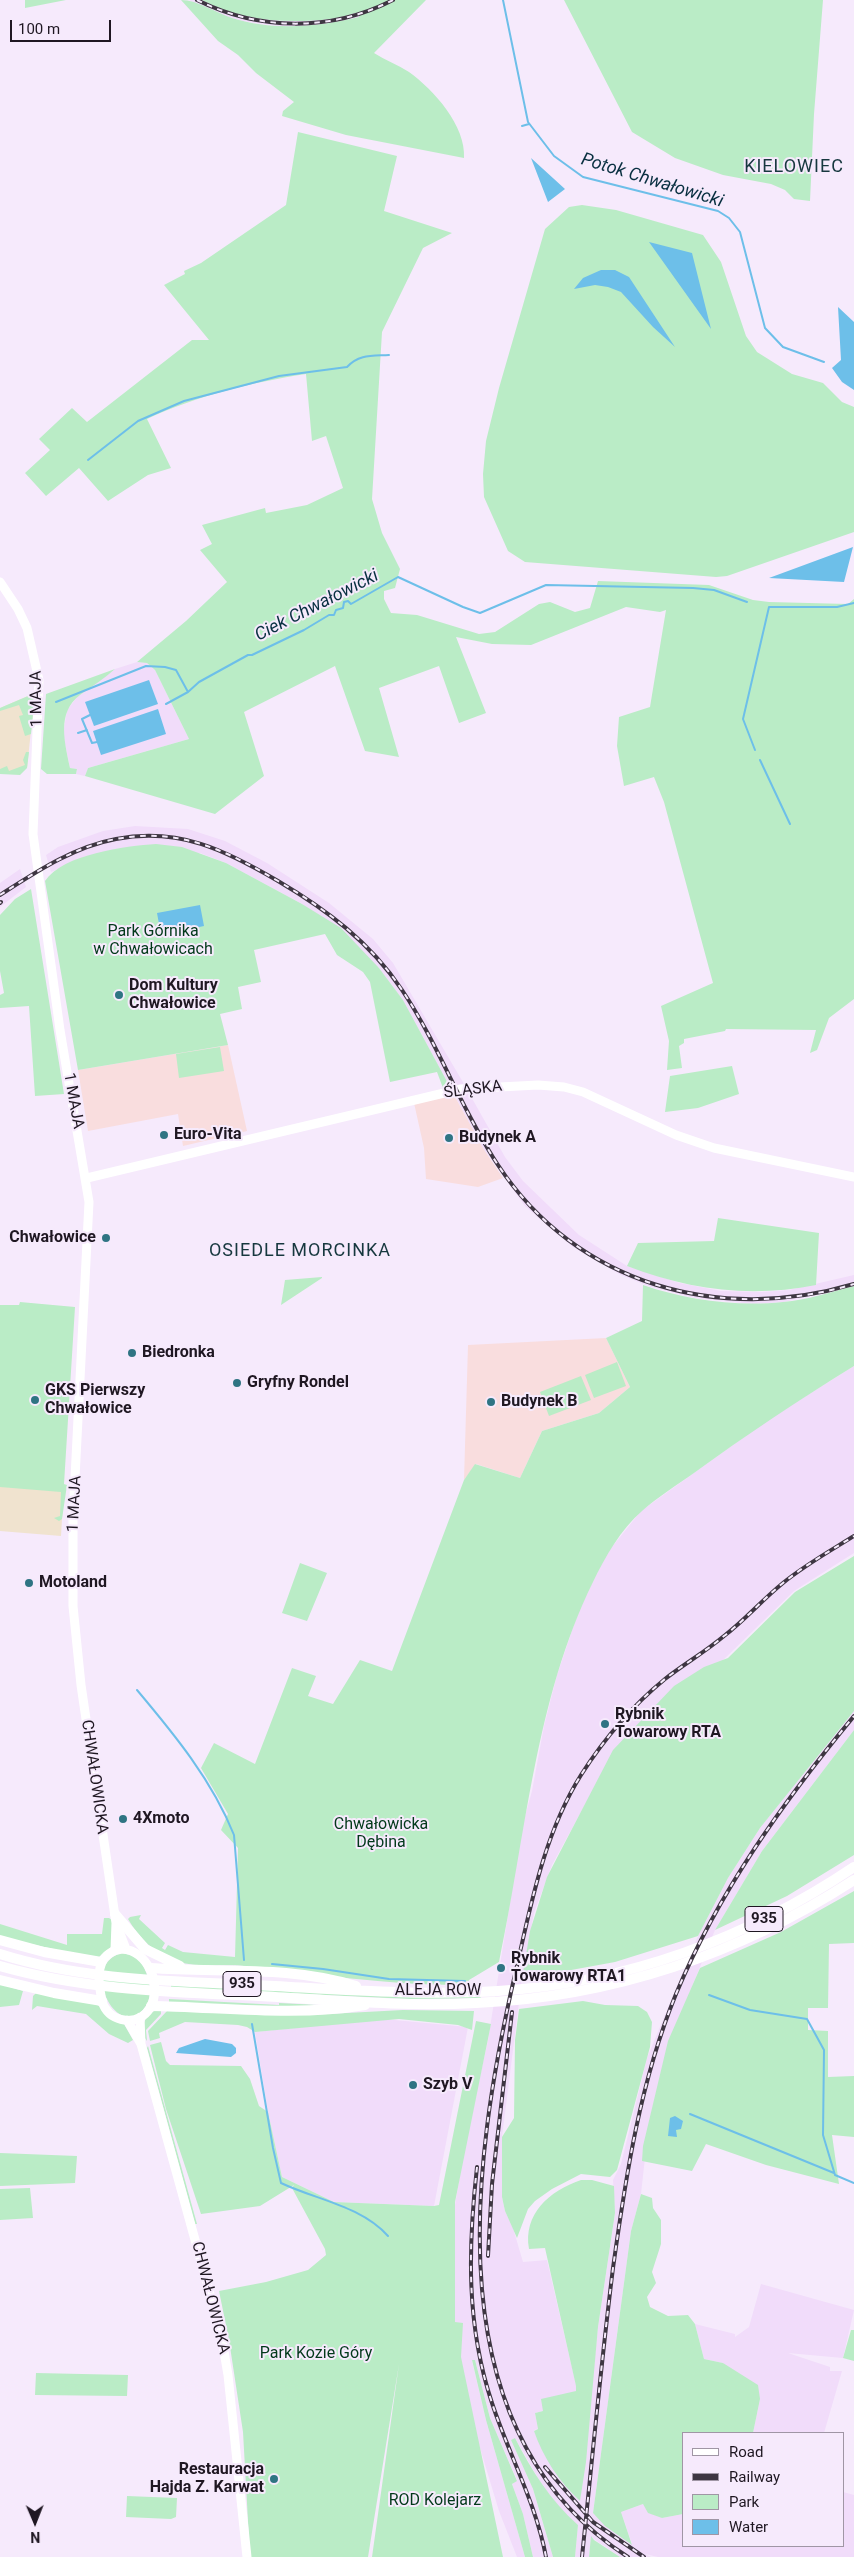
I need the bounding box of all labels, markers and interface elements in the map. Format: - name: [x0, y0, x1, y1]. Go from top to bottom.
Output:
- scale bar: [12, 10, 114, 42]
- text: 100 m: [18, 20, 60, 38]
- water label: Potok Chwałowicki: [578, 149, 726, 213]
- district label: KIELOWIEC: [743, 156, 845, 178]
- water label: Ciek Chwałowicki: [251, 566, 383, 646]
- street label: 1 MAJA: [27, 671, 47, 727]
- park label: Park Górnika w Chwałowicach: [93, 922, 213, 960]
- place label: Dom Kultury Chwałowice: [129, 976, 218, 1014]
- marker: Dom Kultury Chwałowice: [113, 989, 125, 1001]
- street label: 1 MAJA: [59, 1071, 87, 1131]
- street label: ŚLĄSKA: [443, 1077, 503, 1103]
- place label: Euro-Vita: [174, 1125, 241, 1145]
- place label: Budynek A: [459, 1128, 536, 1148]
- marker: Euro-Vita: [158, 1129, 170, 1141]
- marker: Budynek A: [443, 1132, 455, 1144]
- place label: Chwałowice: [9, 1228, 96, 1248]
- marker: Chwałowice: [100, 1232, 112, 1244]
- district label: OSIEDLE MORCINKA: [207, 1240, 393, 1262]
- place label: Biedronka: [142, 1343, 215, 1363]
- marker: Biedronka: [126, 1347, 138, 1359]
- place label: Gryfny Rondel: [247, 1373, 349, 1393]
- marker: Gryfny Rondel: [231, 1377, 243, 1389]
- place label: GKS Pierwszy Chwałowice: [45, 1381, 145, 1419]
- place label: Budynek B: [501, 1392, 578, 1412]
- marker: GKS Pierwszy Chwałowice: [29, 1394, 41, 1406]
- marker: Budynek B: [485, 1396, 497, 1408]
- street label: 1 MAJA: [64, 1475, 86, 1533]
- place label: Motoland: [39, 1573, 107, 1593]
- marker: Motoland: [23, 1577, 35, 1589]
- place label: Rybnik Towarowy RTA: [615, 1705, 721, 1743]
- marker: Rybnik Towarowy RTA: [599, 1718, 611, 1730]
- street label: CHWAŁOWICKA: [76, 1719, 112, 1835]
- place label: 4Xmoto: [133, 1809, 189, 1829]
- marker: 4Xmoto: [117, 1813, 129, 1825]
- park label: Chwałowicka Dębina: [334, 1815, 428, 1853]
- road number: 935: [745, 1906, 783, 1932]
- place label: Rybnik Towarowy RTA1: [511, 1949, 626, 1987]
- marker: Rybnik Towarowy RTA1: [495, 1962, 507, 1974]
- road number: 935: [223, 1972, 261, 1996]
- street label: ALEJA ROW: [395, 1981, 481, 2001]
- place label: Szyb V: [423, 2075, 472, 2095]
- marker: Szyb V: [407, 2079, 419, 2091]
- street label: CHWAŁOWICKA: [187, 2240, 233, 2356]
- park label: Park Kozie Góry: [260, 2344, 372, 2364]
- legend: [682, 2432, 844, 2547]
- text: Road: [729, 2443, 763, 2461]
- place label: Restauracja Hajda Z. Karwat: [150, 2460, 264, 2498]
- text: Railway: [729, 2468, 780, 2486]
- marker: Restauracja Hajda Z. Karwat: [268, 2473, 280, 2485]
- park label: ROD Kolejarz: [389, 2491, 481, 2511]
- text: Park: [729, 2493, 759, 2511]
- north arrow: [10, 2497, 60, 2547]
- text: Water: [729, 2518, 768, 2536]
- text: N: [30, 2529, 40, 2545]

